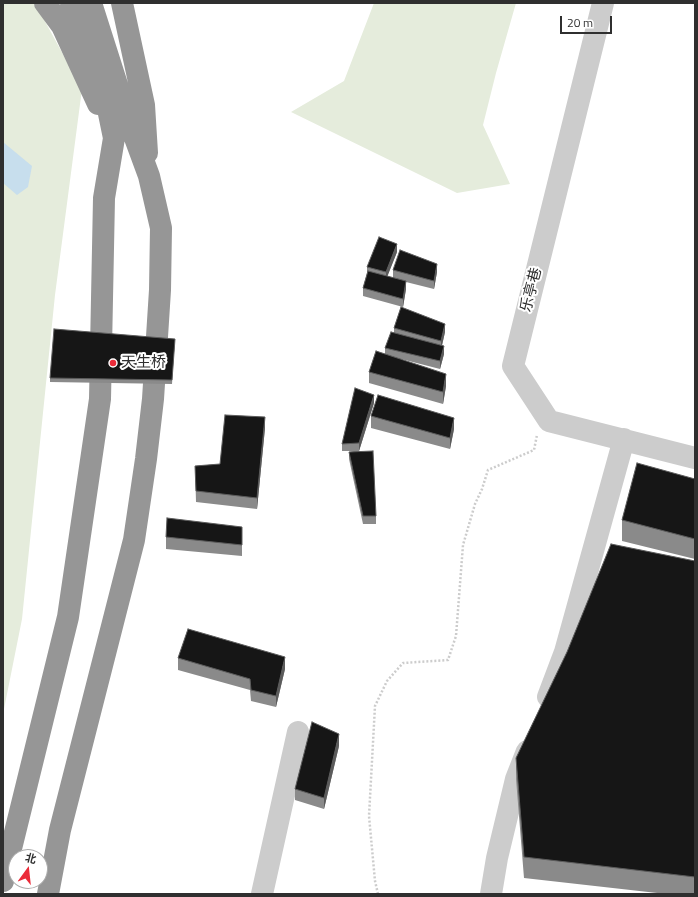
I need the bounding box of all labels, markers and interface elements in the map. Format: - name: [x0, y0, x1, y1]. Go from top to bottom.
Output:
- scale bar: [562, 8, 614, 34]
- text: 20 m: [567, 13, 593, 32]
- street label: 乐亭巷: [518, 266, 546, 314]
- place label: 天生桥: [121, 354, 166, 372]
- marker: 天生桥: [108, 358, 118, 368]
- north arrow: [8, 849, 48, 889]
- text: 北: [23, 849, 38, 868]

